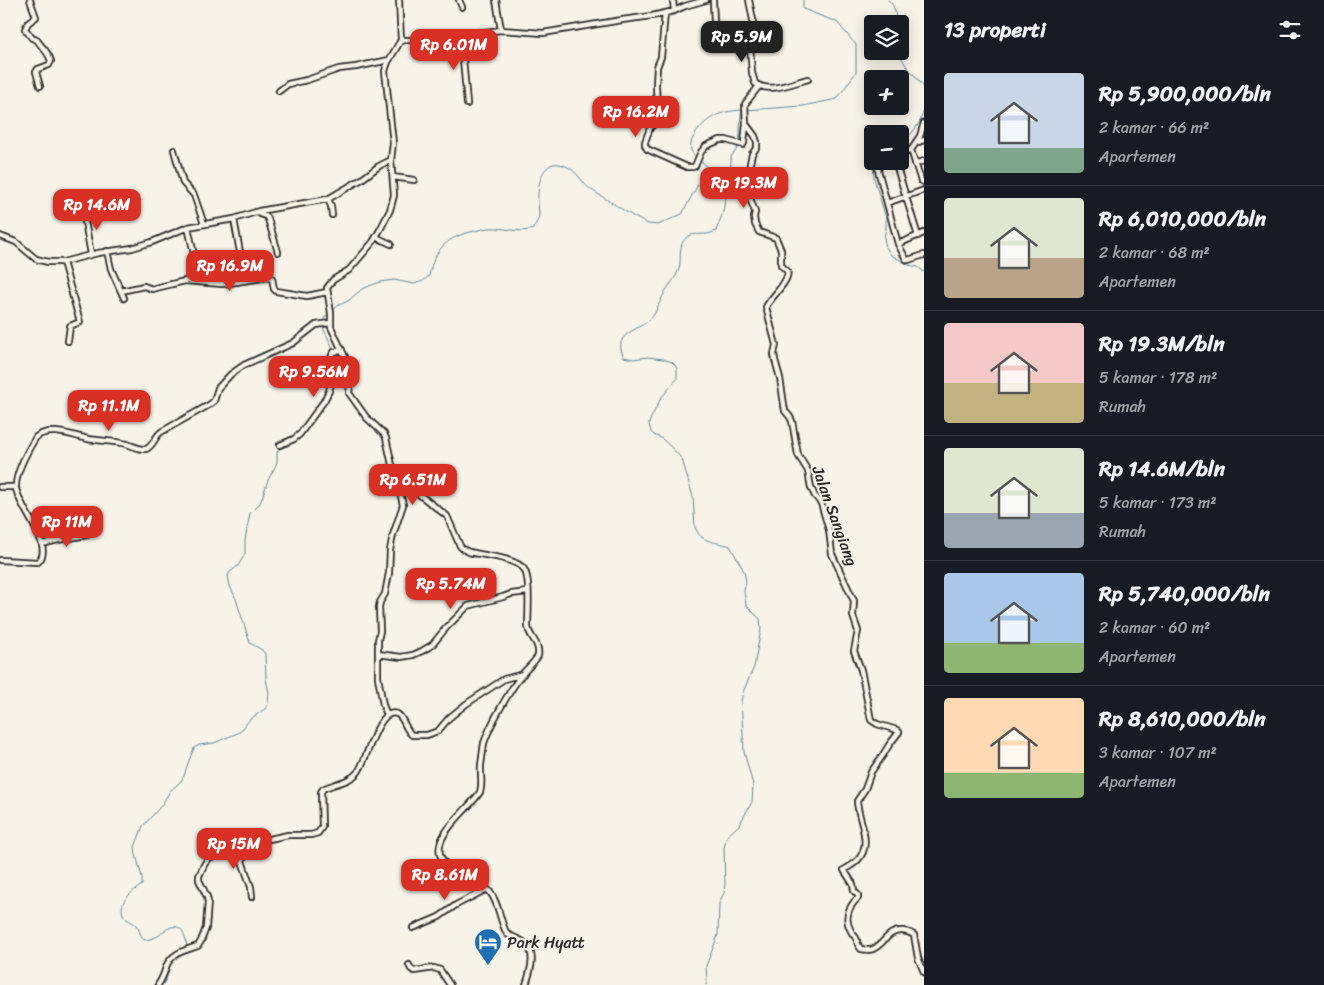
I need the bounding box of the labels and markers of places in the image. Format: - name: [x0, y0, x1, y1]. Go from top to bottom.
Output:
- pin: Rp 5.9M: [696, 20, 788, 63]
- pin: Rp 6.01M: [402, 28, 506, 71]
- pin: Rp 16.2M: [584, 96, 688, 138]
- pin: Rp 19.3M: [692, 166, 796, 209]
- pin: Rp 14.6M: [45, 188, 149, 231]
- pin: Rp 16.9M: [178, 250, 282, 292]
- pin: Rp 9.56M: [262, 356, 366, 398]
- pin: Rp 11.1M: [57, 390, 161, 432]
- pin: Rp 6.51M: [361, 464, 465, 506]
- pin: Rp 11M: [26, 506, 108, 548]
- pin: Rp 5.74M: [399, 568, 503, 610]
- pin: Rp 15M: [193, 828, 275, 870]
- pin: Rp 8.61M: [393, 858, 497, 901]
- hotel icon: Park Hyatt: [473, 927, 503, 966]
- place label: Park Hyatt: [507, 928, 585, 957]

